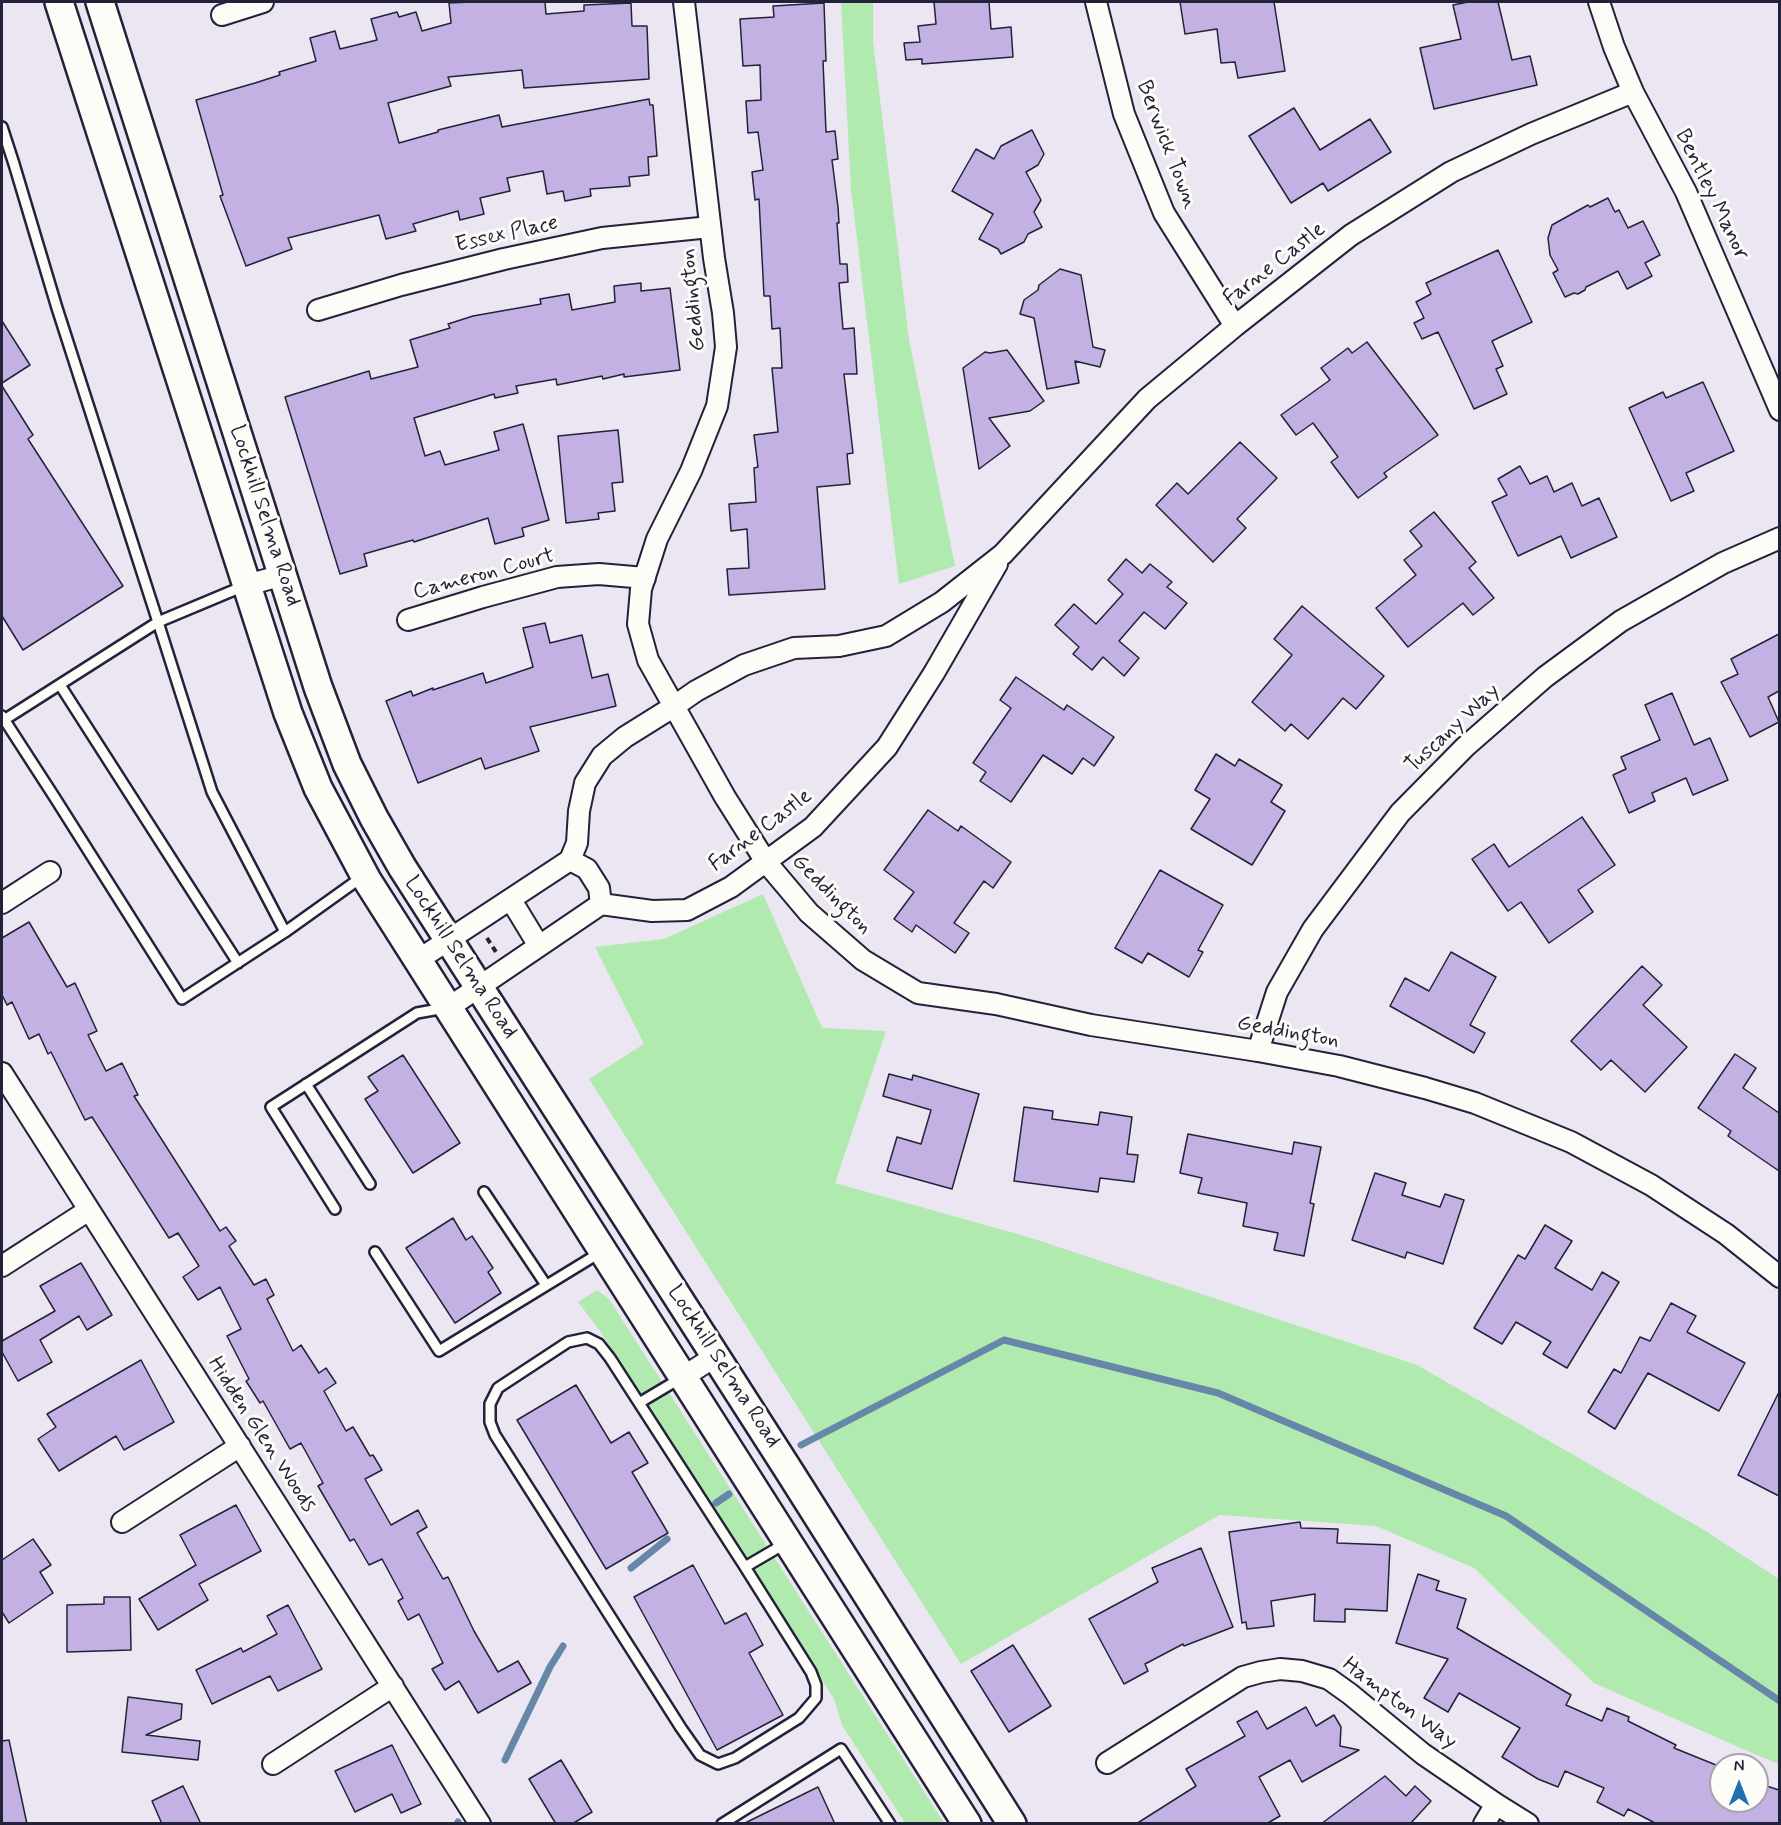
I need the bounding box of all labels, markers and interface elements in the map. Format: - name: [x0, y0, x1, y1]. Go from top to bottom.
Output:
- street label: Berwick Town: [1129, 77, 1203, 213]
- street label: Bentley Manor: [1668, 125, 1754, 265]
- street label: Essex Place: [453, 210, 561, 260]
- street label: Farne Castle: [1219, 217, 1331, 313]
- street label: Geddington: [675, 247, 713, 353]
- street label: Lockhill Selma Road: [222, 422, 306, 610]
- street label: Cameron Court: [410, 543, 558, 607]
- street label: Tuscany Way: [1400, 679, 1506, 779]
- street label: Farne Castle: [704, 784, 818, 878]
- street label: Geddington: [785, 849, 877, 941]
- street label: Lockhill Selma Road: [398, 872, 522, 1044]
- street label: Geddington: [1235, 1011, 1341, 1055]
- street label: Lockhill Selma Road: [661, 1281, 785, 1453]
- street label: Hidden Glen Woods: [201, 1352, 321, 1518]
- street label: Hampton Way: [1336, 1652, 1462, 1756]
- north arrow: [1709, 1753, 1769, 1813]
- text: N: [1734, 1756, 1744, 1777]

